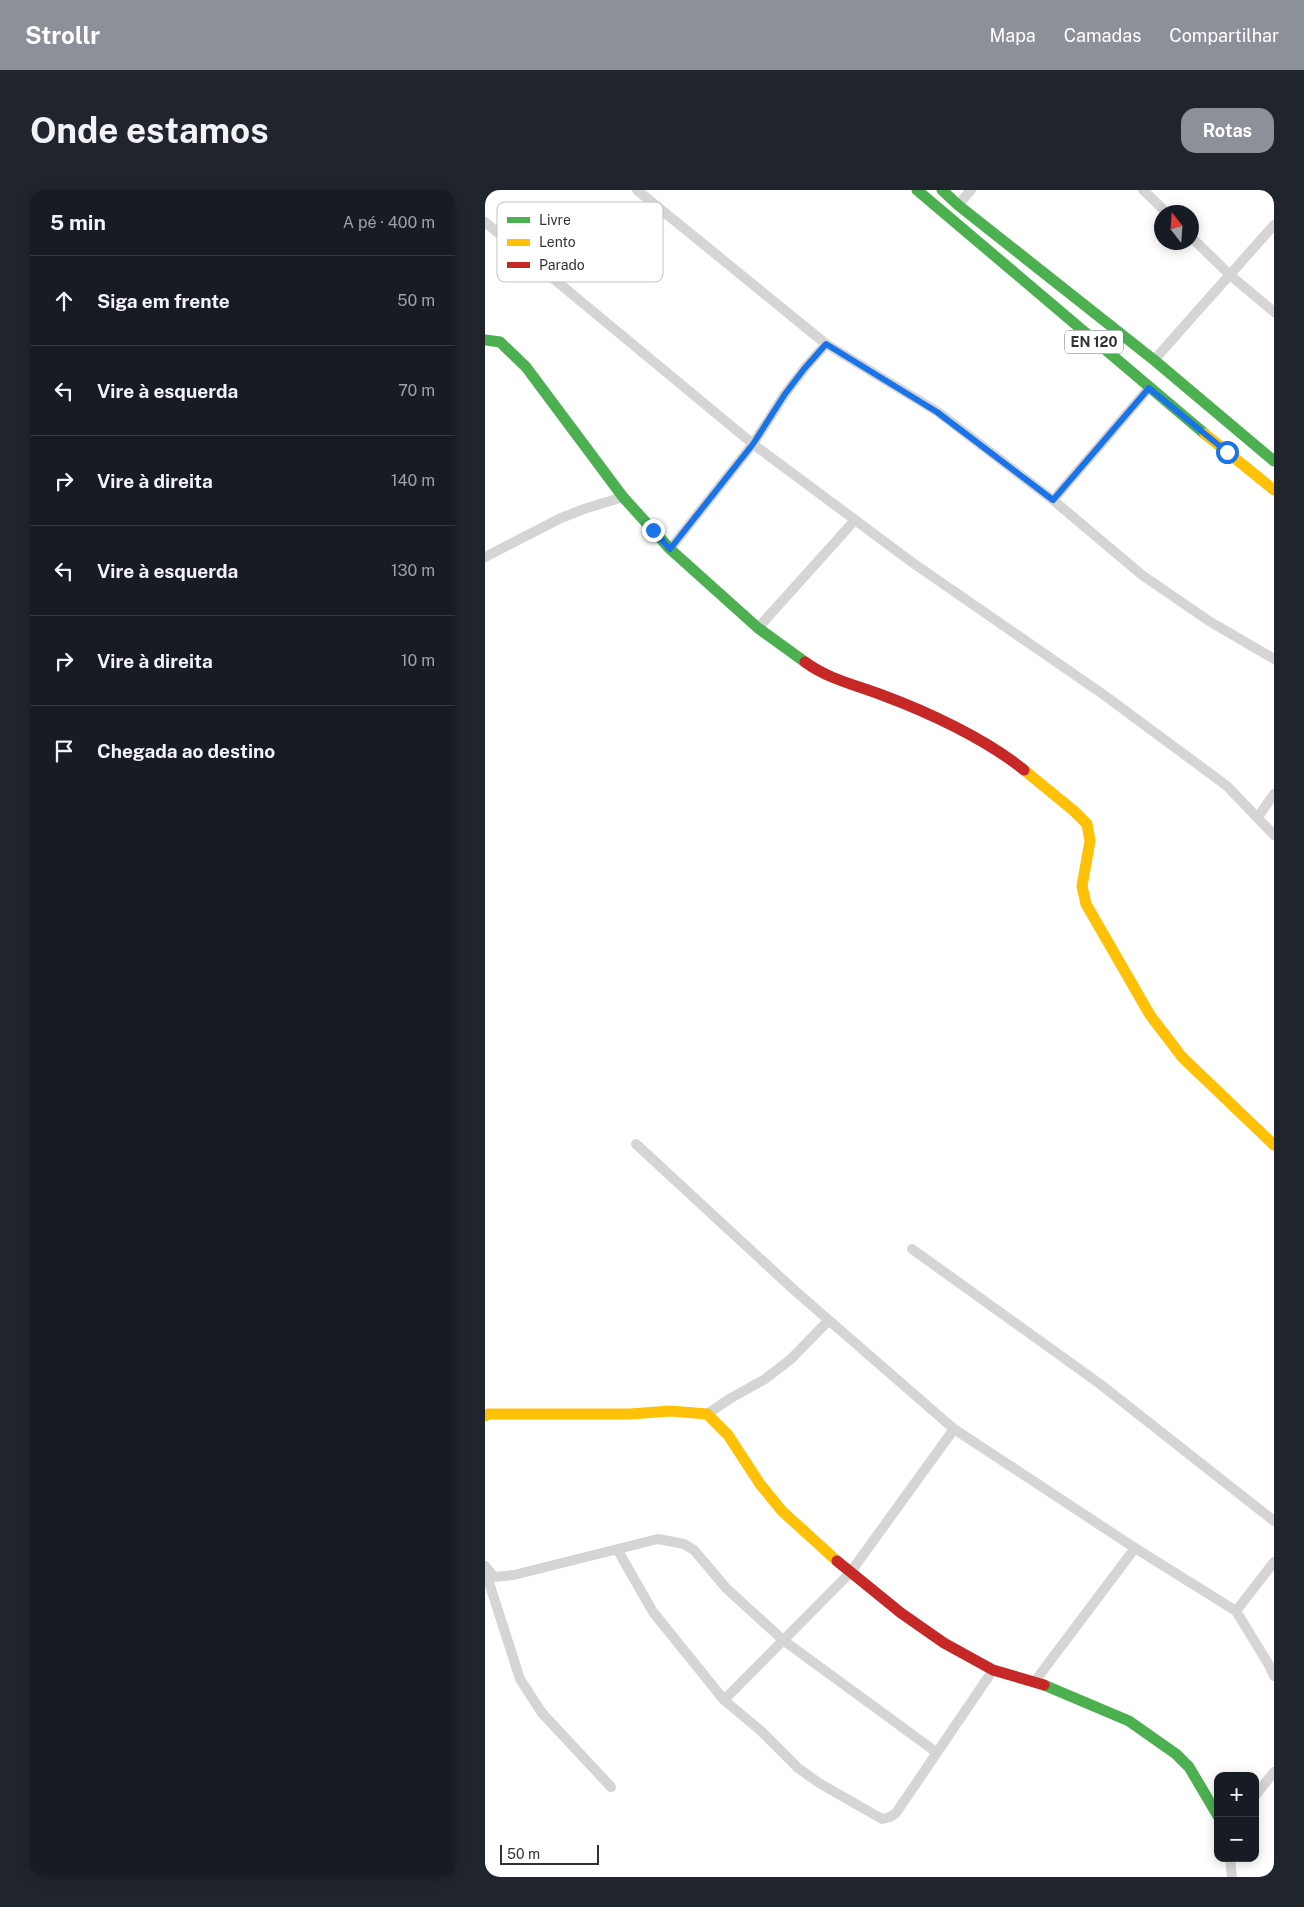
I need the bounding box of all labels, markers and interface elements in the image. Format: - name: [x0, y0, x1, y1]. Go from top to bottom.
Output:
- text: Strollr: [25, 21, 100, 49]
- text: Mapa: [989, 25, 1036, 46]
- text: Camadas: [1064, 25, 1141, 46]
- text: Compartilhar: [1169, 25, 1279, 46]
- button: Rotas: [1181, 108, 1274, 153]
- text: Onde estamos: [30, 110, 269, 151]
- legend: [497, 202, 663, 282]
- north arrow: [1154, 205, 1199, 250]
- text: 5 min: [50, 210, 106, 235]
- text: Livre: [539, 212, 571, 228]
- text: A pé · 400 m: [343, 213, 435, 232]
- text: Lento: [539, 234, 576, 250]
- text: Parado: [539, 257, 585, 273]
- icon: ahead: [50, 287, 78, 315]
- text: Siga em frente: [97, 290, 230, 312]
- text: 50 m: [397, 291, 435, 310]
- road number: EN 120: [1065, 330, 1123, 353]
- icon: left: [50, 377, 78, 405]
- text: Vire à esquerda: [97, 380, 238, 402]
- text: 70 m: [398, 381, 435, 400]
- route start: [1216, 441, 1239, 464]
- icon: right: [50, 467, 78, 495]
- text: Vire à direita: [97, 470, 213, 492]
- text: 140 m: [391, 471, 435, 490]
- route end: [642, 519, 665, 542]
- icon: left: [50, 557, 78, 585]
- text: Vire à esquerda: [97, 560, 238, 582]
- text: 130 m: [391, 561, 435, 580]
- icon: right: [50, 647, 78, 675]
- text: Vire à direita: [97, 650, 213, 672]
- text: 10 m: [401, 651, 435, 670]
- icon: arrive: [50, 737, 78, 765]
- text: Chegada ao destino: [97, 740, 275, 762]
- map controls: [1214, 1772, 1259, 1862]
- button: +: [1214, 1772, 1259, 1817]
- button: −: [1214, 1817, 1259, 1862]
- scale bar: [500, 1842, 599, 1865]
- text: 50 m: [507, 1846, 540, 1862]

